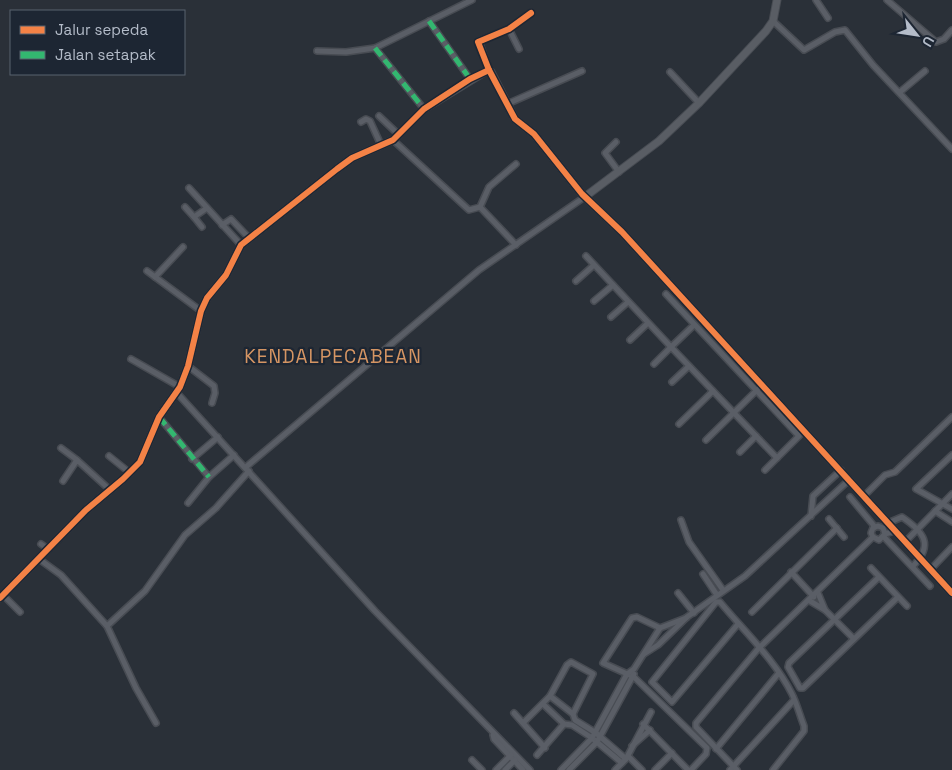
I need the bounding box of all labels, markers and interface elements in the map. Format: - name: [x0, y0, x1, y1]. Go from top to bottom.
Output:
- legend: [10, 10, 185, 75]
- north arrow: [892, 10, 942, 60]
- text: Jalur sepeda: [55, 20, 149, 39]
- text: U: [918, 33, 938, 50]
- text: Jalan setapak: [55, 45, 156, 64]
- district label: KENDALPECABEAN: [244, 344, 422, 369]

